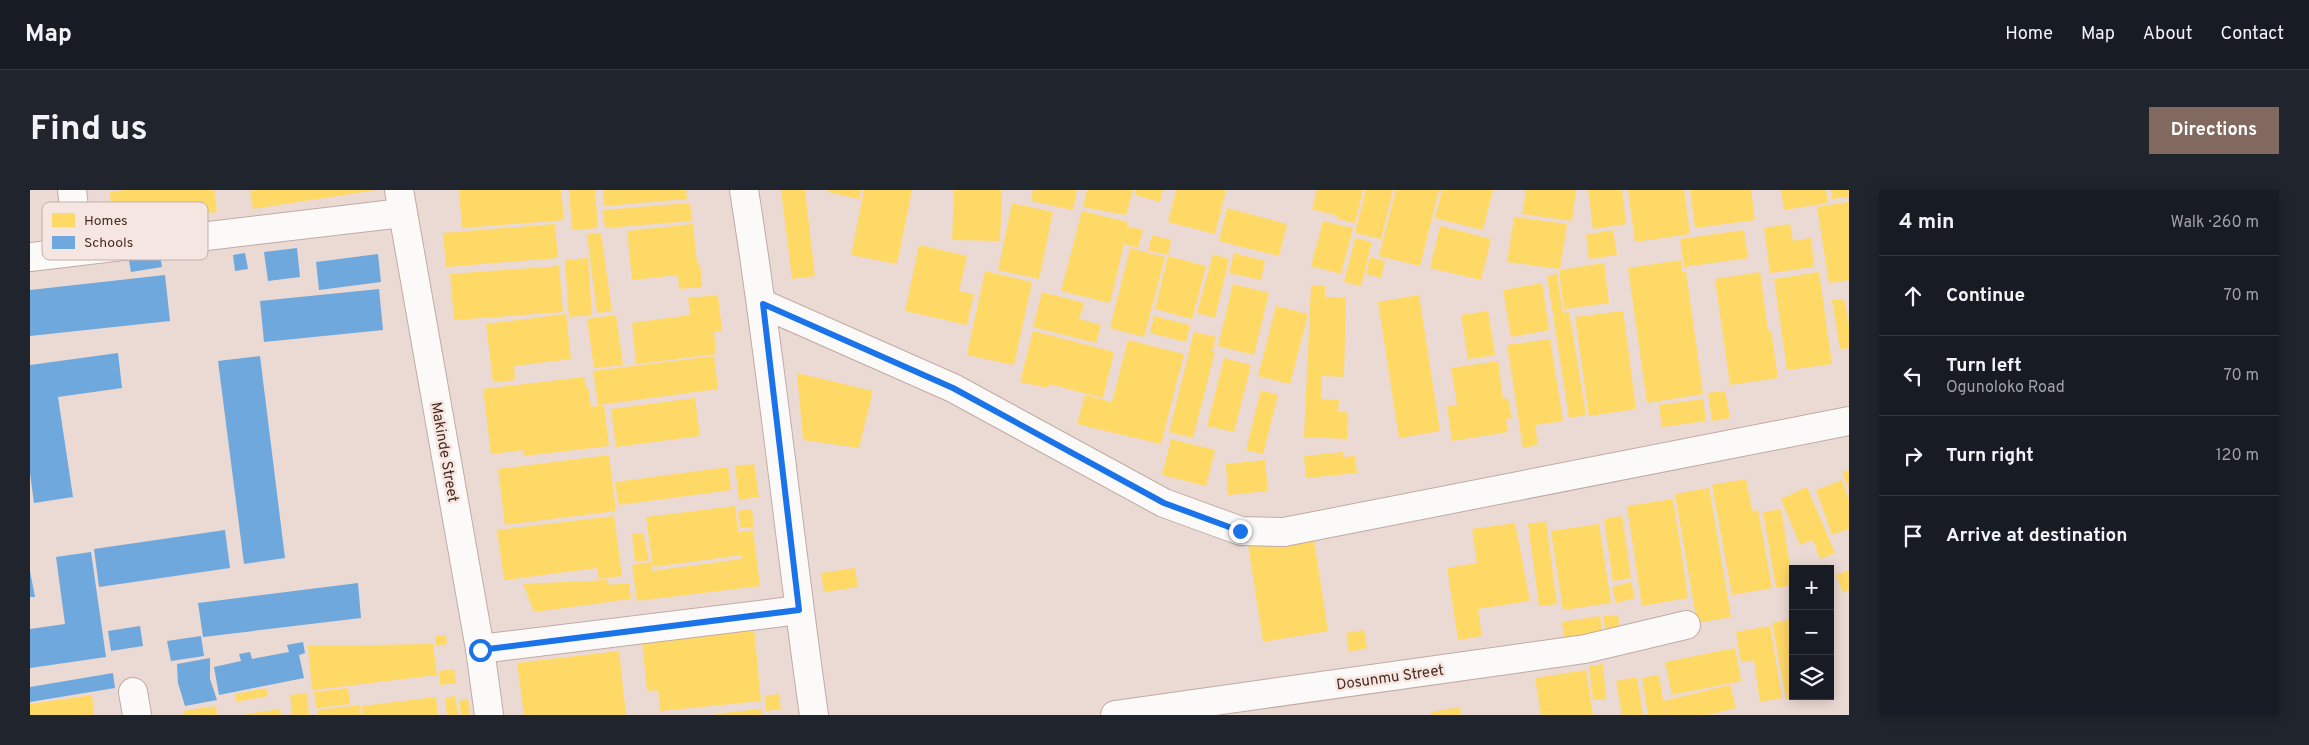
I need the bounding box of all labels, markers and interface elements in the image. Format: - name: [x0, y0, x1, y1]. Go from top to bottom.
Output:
- text: Map: [25, 20, 72, 50]
- text: Home: [2005, 23, 2053, 46]
- text: Map: [2081, 23, 2115, 46]
- text: About: [2143, 23, 2192, 46]
- text: Contact: [2220, 23, 2284, 46]
- button: Directions: [2149, 107, 2279, 154]
- text: Find us: [30, 108, 148, 152]
- legend: [42, 202, 208, 260]
- text: 4 min: [1899, 209, 1955, 236]
- text: Homes: [84, 213, 128, 230]
- text: Walk · 260 m: [2170, 213, 2259, 233]
- text: Schools: [84, 235, 133, 252]
- icon: ahead: [1899, 282, 1927, 310]
- text: Continue: [1946, 284, 2025, 308]
- text: 70 m: [2224, 286, 2259, 306]
- text: Turn left: [1946, 354, 2022, 378]
- icon: left: [1899, 362, 1927, 390]
- text: 70 m: [2224, 366, 2259, 386]
- text: Ogunoloko Road: [1946, 378, 2065, 398]
- street label: Makinde Street: [425, 401, 462, 504]
- icon: right: [1899, 442, 1927, 470]
- text: Turn right: [1946, 444, 2034, 468]
- text: 120 m: [2216, 446, 2259, 466]
- route end: [1229, 520, 1252, 543]
- icon: arrive: [1899, 522, 1927, 550]
- text: Arrive at destination: [1946, 524, 2127, 548]
- map controls: [1789, 565, 1834, 700]
- button: +: [1789, 565, 1834, 610]
- button: −: [1789, 610, 1834, 655]
- route start: [469, 639, 492, 662]
- button: layers: [1789, 655, 1834, 700]
- street label: Dosunmu Street: [1335, 662, 1445, 695]

